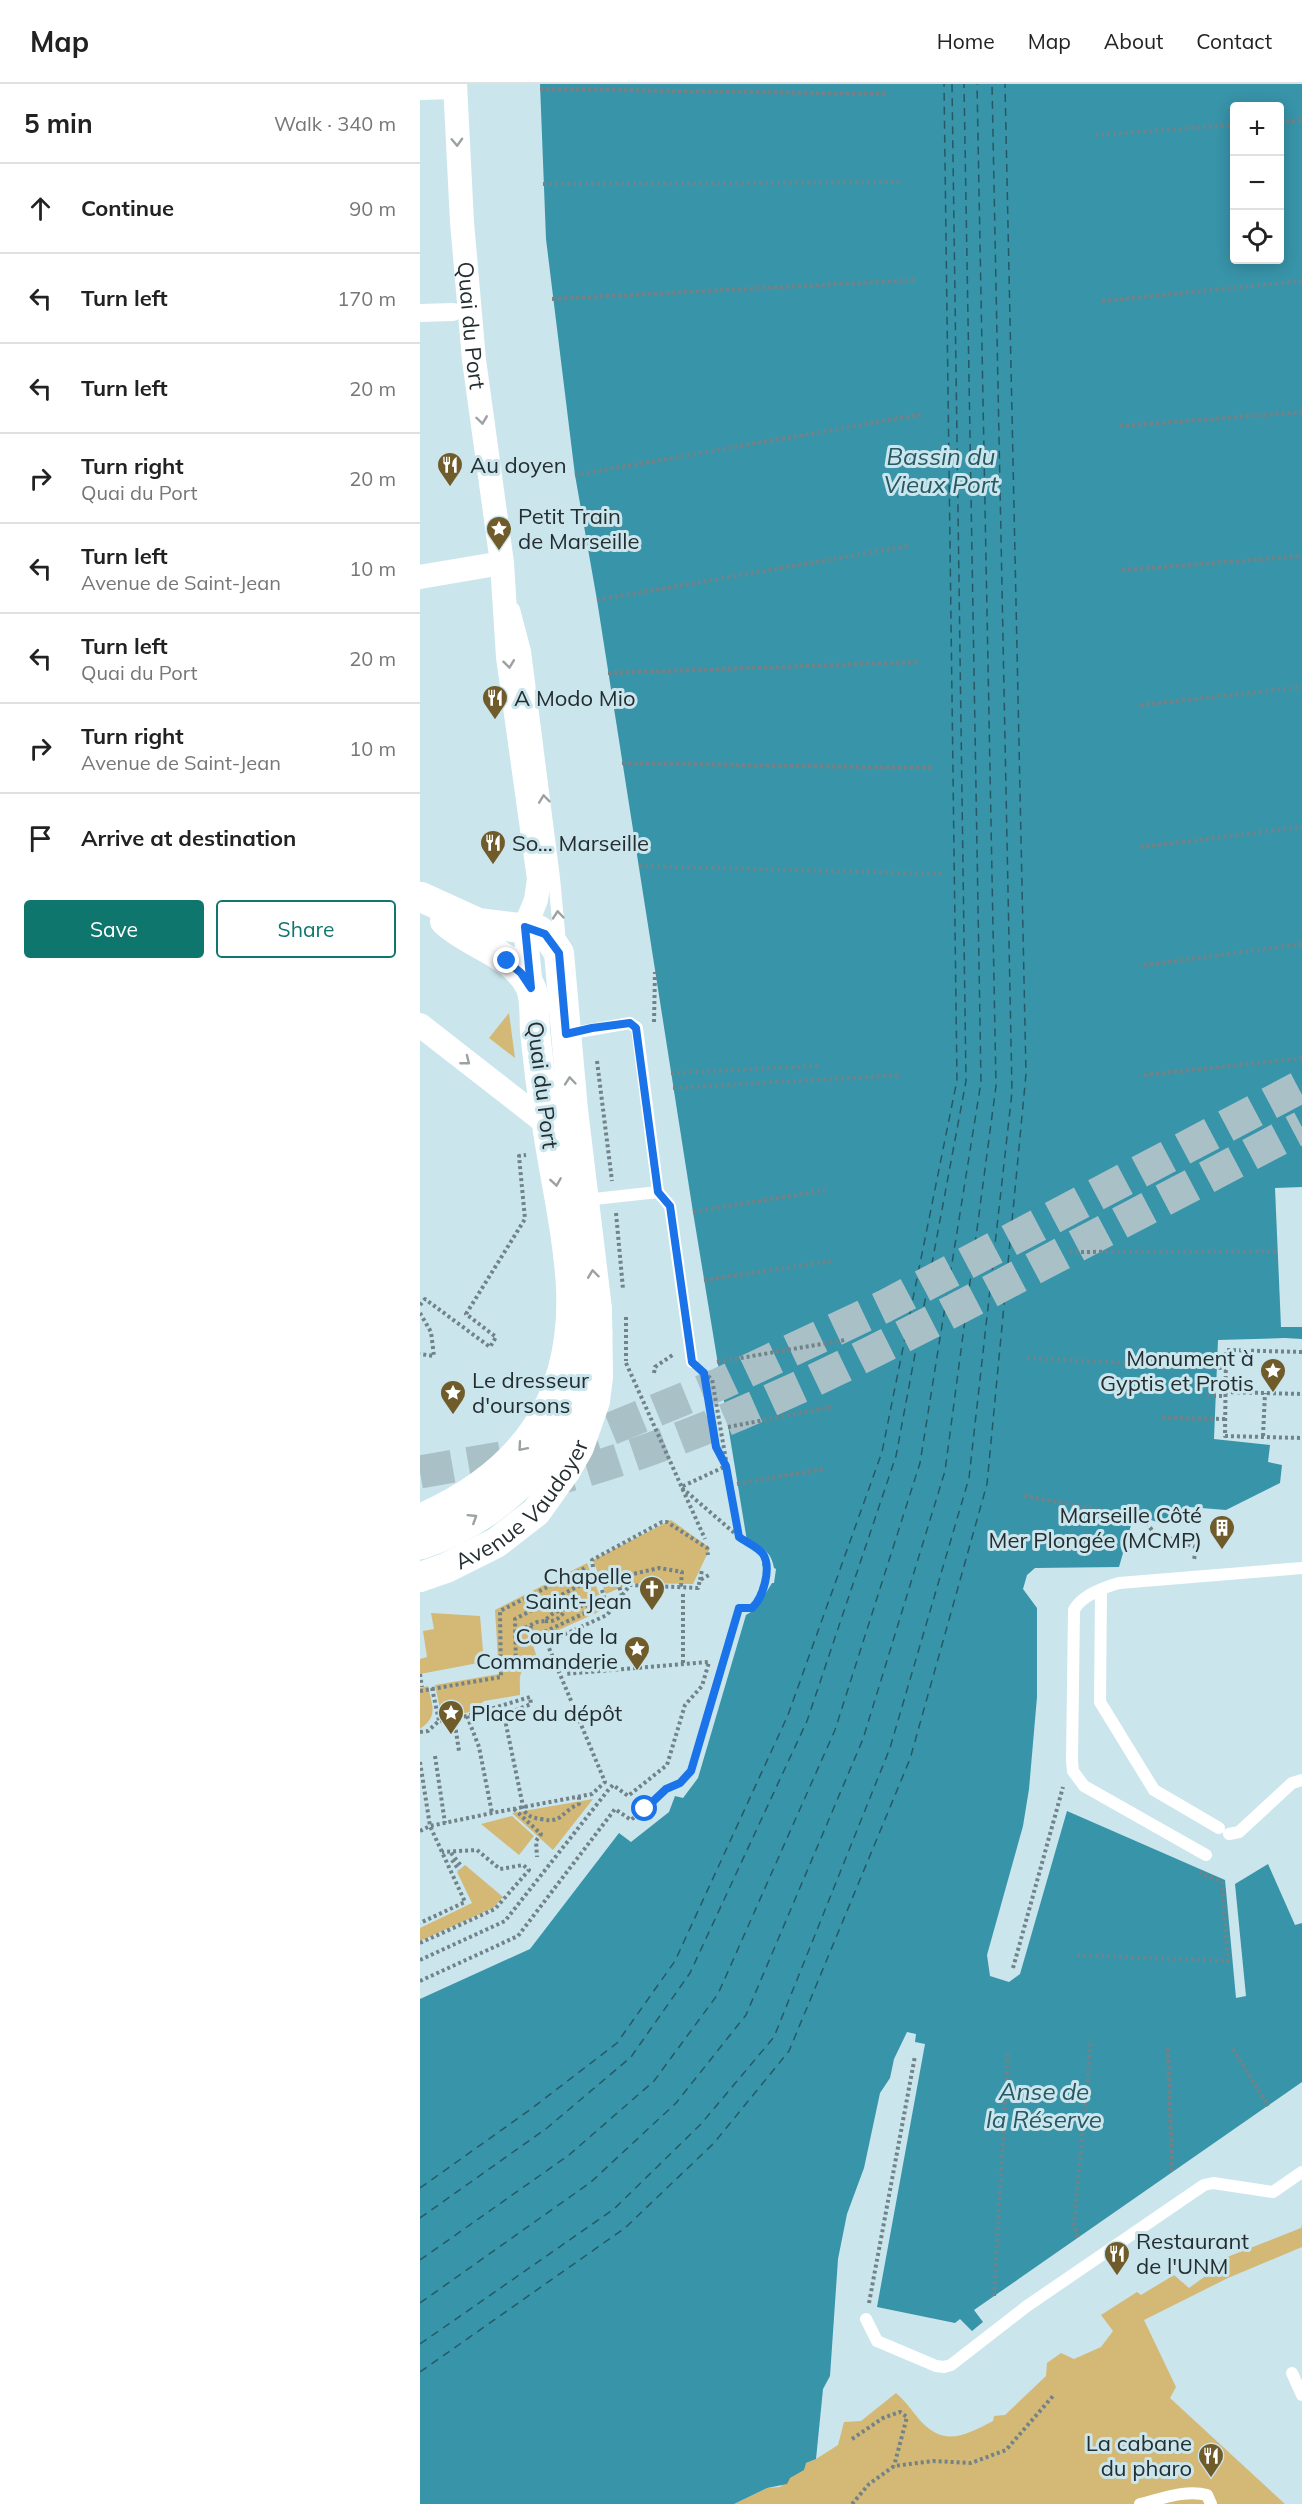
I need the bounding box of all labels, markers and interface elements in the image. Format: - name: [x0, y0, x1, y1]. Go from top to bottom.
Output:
- text: Map: [30, 24, 89, 59]
- text: Home: [937, 28, 995, 54]
- text: Map: [1028, 28, 1071, 54]
- text: About: [1104, 28, 1163, 54]
- text: Contact: [1196, 28, 1272, 54]
- map controls: [1230, 102, 1284, 264]
- button: +: [1230, 102, 1284, 156]
- text: 5 min: [24, 107, 93, 140]
- text: Walk · 340 m: [274, 111, 396, 136]
- one-way arrow: [450, 138, 463, 147]
- button: −: [1230, 156, 1284, 210]
- icon: ahead: [24, 192, 57, 225]
- text: Continue: [81, 194, 174, 222]
- text: 90 m: [349, 196, 396, 221]
- button: locate: [1230, 210, 1284, 264]
- street label: Quai du Port: [451, 260, 492, 391]
- icon: left: [24, 282, 57, 315]
- text: Turn left: [81, 284, 168, 312]
- text: 170 m: [337, 286, 396, 311]
- icon: left: [24, 372, 57, 405]
- text: Turn left: [81, 374, 168, 402]
- text: 20 m: [349, 376, 396, 401]
- one-way arrow: [476, 416, 488, 425]
- water label: Bassin du Vieux Port: [883, 441, 999, 499]
- restaurant icon: Au doyen: [435, 450, 465, 488]
- place label: Au doyen: [470, 451, 567, 479]
- text: Turn right: [81, 452, 184, 480]
- icon: right: [24, 462, 57, 495]
- text: 20 m: [349, 466, 396, 491]
- text: Quai du Port: [81, 480, 198, 505]
- place label: Petit Train de Marseille: [518, 502, 639, 555]
- place icon: Petit Train de Marseille: [484, 514, 514, 552]
- text: Turn left: [81, 542, 168, 570]
- icon: left: [24, 552, 57, 585]
- text: 10 m: [349, 556, 396, 581]
- text: Avenue de Saint-Jean: [81, 570, 281, 595]
- text: Turn left: [81, 632, 168, 660]
- icon: left: [24, 642, 57, 675]
- text: 20 m: [349, 646, 396, 671]
- one-way arrow: [502, 659, 515, 668]
- text: Quai du Port: [81, 660, 198, 685]
- restaurant icon: A Modo Mio: [480, 683, 510, 721]
- place label: A Modo Mio: [514, 684, 636, 712]
- text: Turn right: [81, 722, 184, 750]
- icon: right: [24, 732, 57, 765]
- text: 10 m: [349, 736, 396, 761]
- text: Avenue de Saint-Jean: [81, 750, 281, 775]
- one-way arrow: [538, 794, 550, 803]
- icon: arrive: [24, 822, 57, 855]
- text: Arrive at destination: [81, 824, 296, 852]
- restaurant icon: So... Marseille: [478, 828, 508, 866]
- place label: So... Marseille: [512, 829, 649, 857]
- button: Save: [24, 900, 204, 958]
- button: Share: [216, 900, 396, 958]
- one-way arrow: [552, 911, 565, 920]
- route end: [493, 947, 519, 973]
- street label: Quai du Port: [521, 1020, 565, 1151]
- one-way arrow: [459, 1053, 470, 1064]
- one-way arrow: [564, 1076, 577, 1085]
- one-way arrow: [549, 1177, 562, 1187]
- one-way arrow: [587, 1270, 600, 1279]
- place label: Monument à Gyptis et Protis: [1100, 1344, 1254, 1397]
- place icon: Monument à Gyptis et Protis: [1258, 1356, 1288, 1394]
- place label: Le dresseur d'oursons: [472, 1366, 589, 1419]
- place icon: Le dresseur d'oursons: [438, 1378, 468, 1416]
- street label: Avenue Vaudoyer: [450, 1436, 594, 1575]
- one-way arrow: [518, 1440, 529, 1451]
- place label: Marseille Côté Mer Plongée (MCMP): [989, 1501, 1202, 1554]
- building icon: Marseille Côté Mer Plongée (MCMP): [1207, 1513, 1237, 1551]
- one-way arrow: [467, 1514, 477, 1526]
- place label: Chapelle Saint-Jean: [525, 1562, 632, 1615]
- church icon: Chapelle Saint-Jean: [637, 1574, 667, 1612]
- place label: Cour de la Commanderie: [476, 1622, 618, 1675]
- place icon: Cour de la Commanderie: [622, 1634, 652, 1672]
- place icon: Place du dépôt: [436, 1698, 466, 1736]
- place label: Place du dépôt: [471, 1699, 623, 1727]
- route start: [631, 1795, 657, 1821]
- water label: Anse de la Réserve: [986, 2076, 1102, 2134]
- place label: Restaurant de l'UNM: [1136, 2227, 1249, 2280]
- restaurant icon: Restaurant de l'UNM: [1102, 2239, 1132, 2277]
- place label: La cabane du pharo: [1086, 2429, 1192, 2482]
- restaurant icon: La cabane du pharo: [1196, 2441, 1226, 2479]

